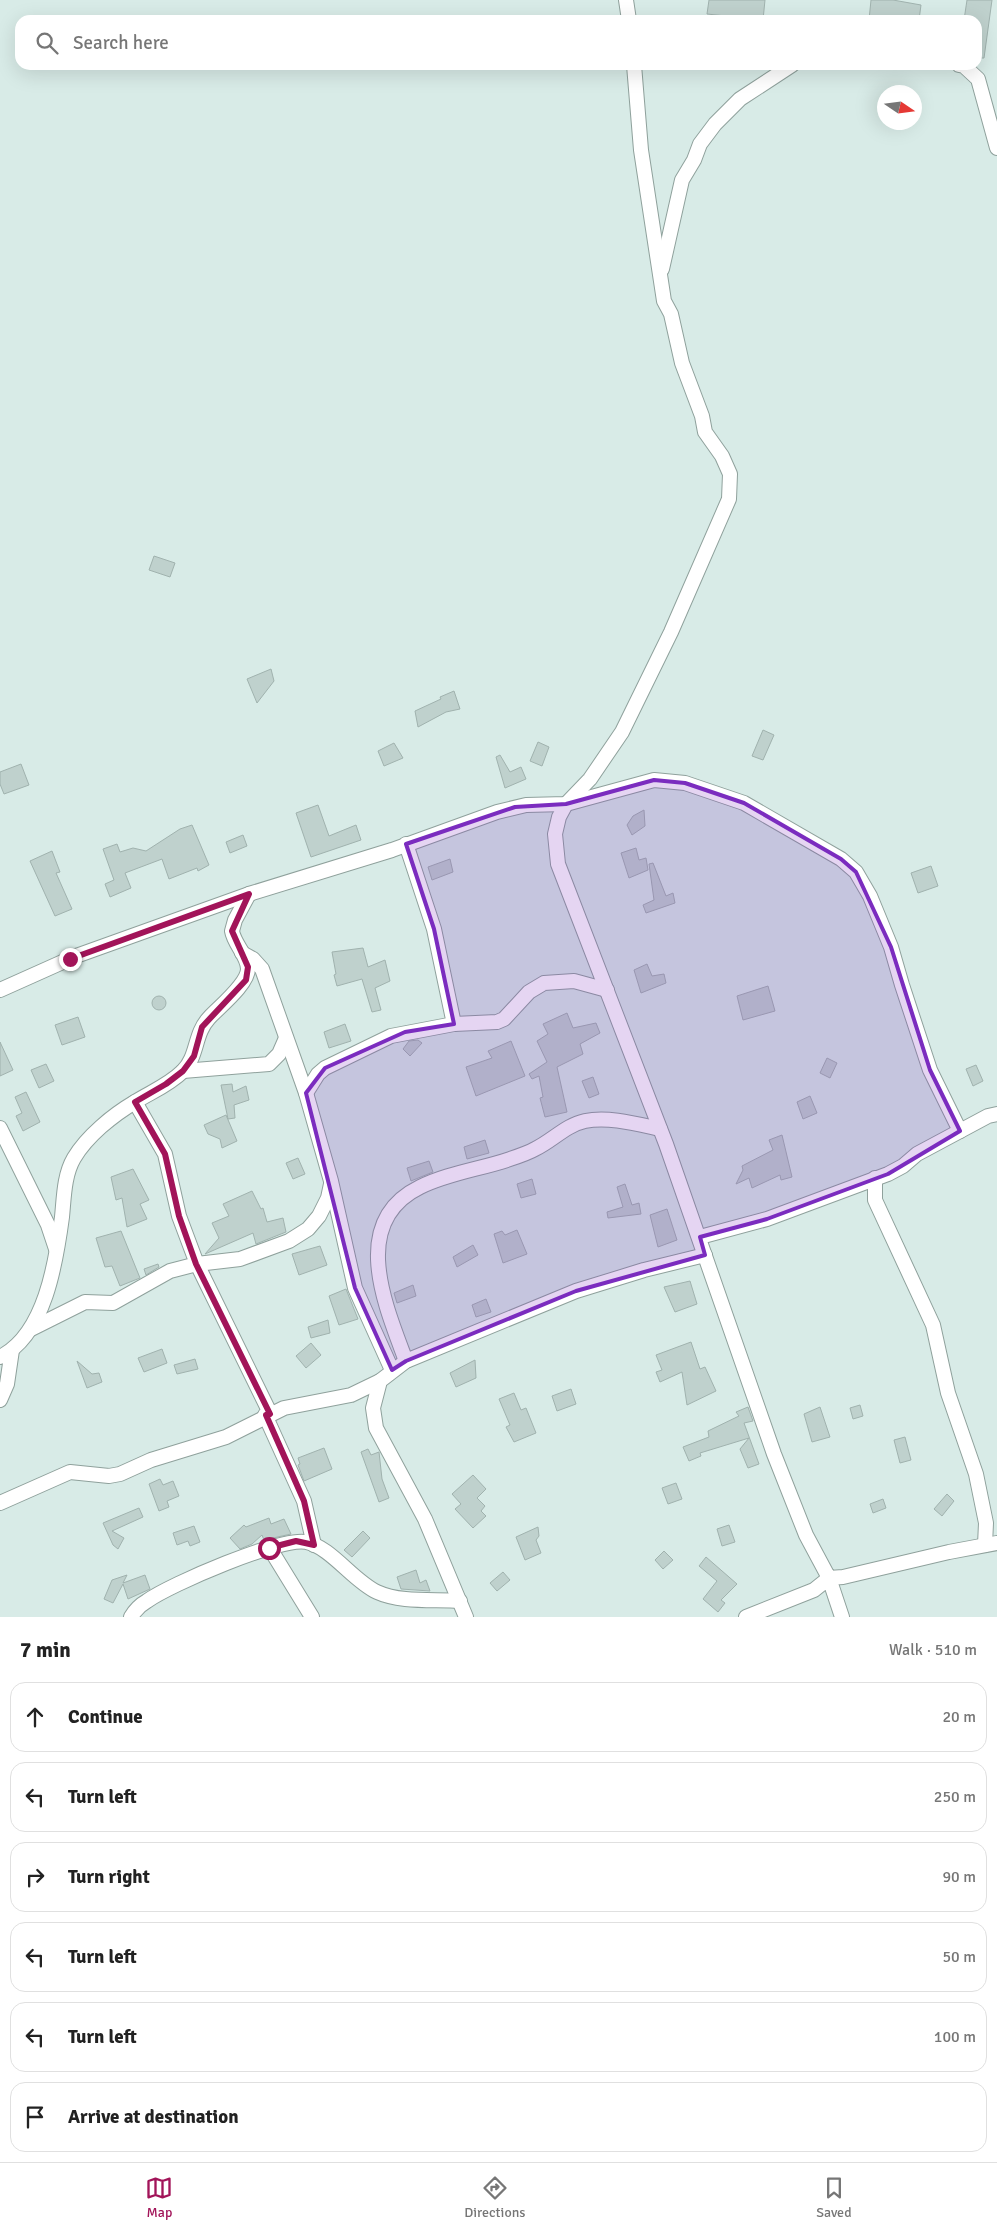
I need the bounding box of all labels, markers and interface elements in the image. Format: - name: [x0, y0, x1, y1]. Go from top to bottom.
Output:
- search box: [15, 15, 982, 70]
- icon: search: [33, 29, 61, 57]
- text: Search here: [73, 31, 169, 55]
- north arrow: [877, 85, 922, 130]
- route end: [59, 948, 82, 971]
- route start: [258, 1537, 281, 1560]
- text: 7 min: [20, 1637, 71, 1663]
- text: Walk · 510 m: [889, 1640, 977, 1660]
- icon: ahead: [21, 1703, 49, 1731]
- text: Continue: [68, 1705, 143, 1729]
- text: 20 m: [942, 1707, 976, 1727]
- icon: left: [21, 1783, 49, 1811]
- text: Turn left: [68, 1785, 137, 1809]
- text: 250 m: [934, 1787, 976, 1807]
- icon: right: [21, 1863, 49, 1891]
- text: Turn right: [68, 1865, 150, 1889]
- text: 90 m: [942, 1867, 976, 1887]
- icon: left: [21, 1943, 49, 1971]
- text: Turn left: [68, 1945, 137, 1969]
- text: 50 m: [942, 1947, 976, 1967]
- icon: left: [21, 2023, 49, 2051]
- text: Turn left: [68, 2025, 137, 2049]
- text: 100 m: [934, 2027, 976, 2047]
- icon: arrive: [21, 2103, 49, 2131]
- text: Arrive at destination: [68, 2105, 239, 2129]
- tab: Map: [145, 2174, 173, 2221]
- tab: Directions: [464, 2174, 525, 2221]
- tab: Saved: [816, 2174, 852, 2221]

